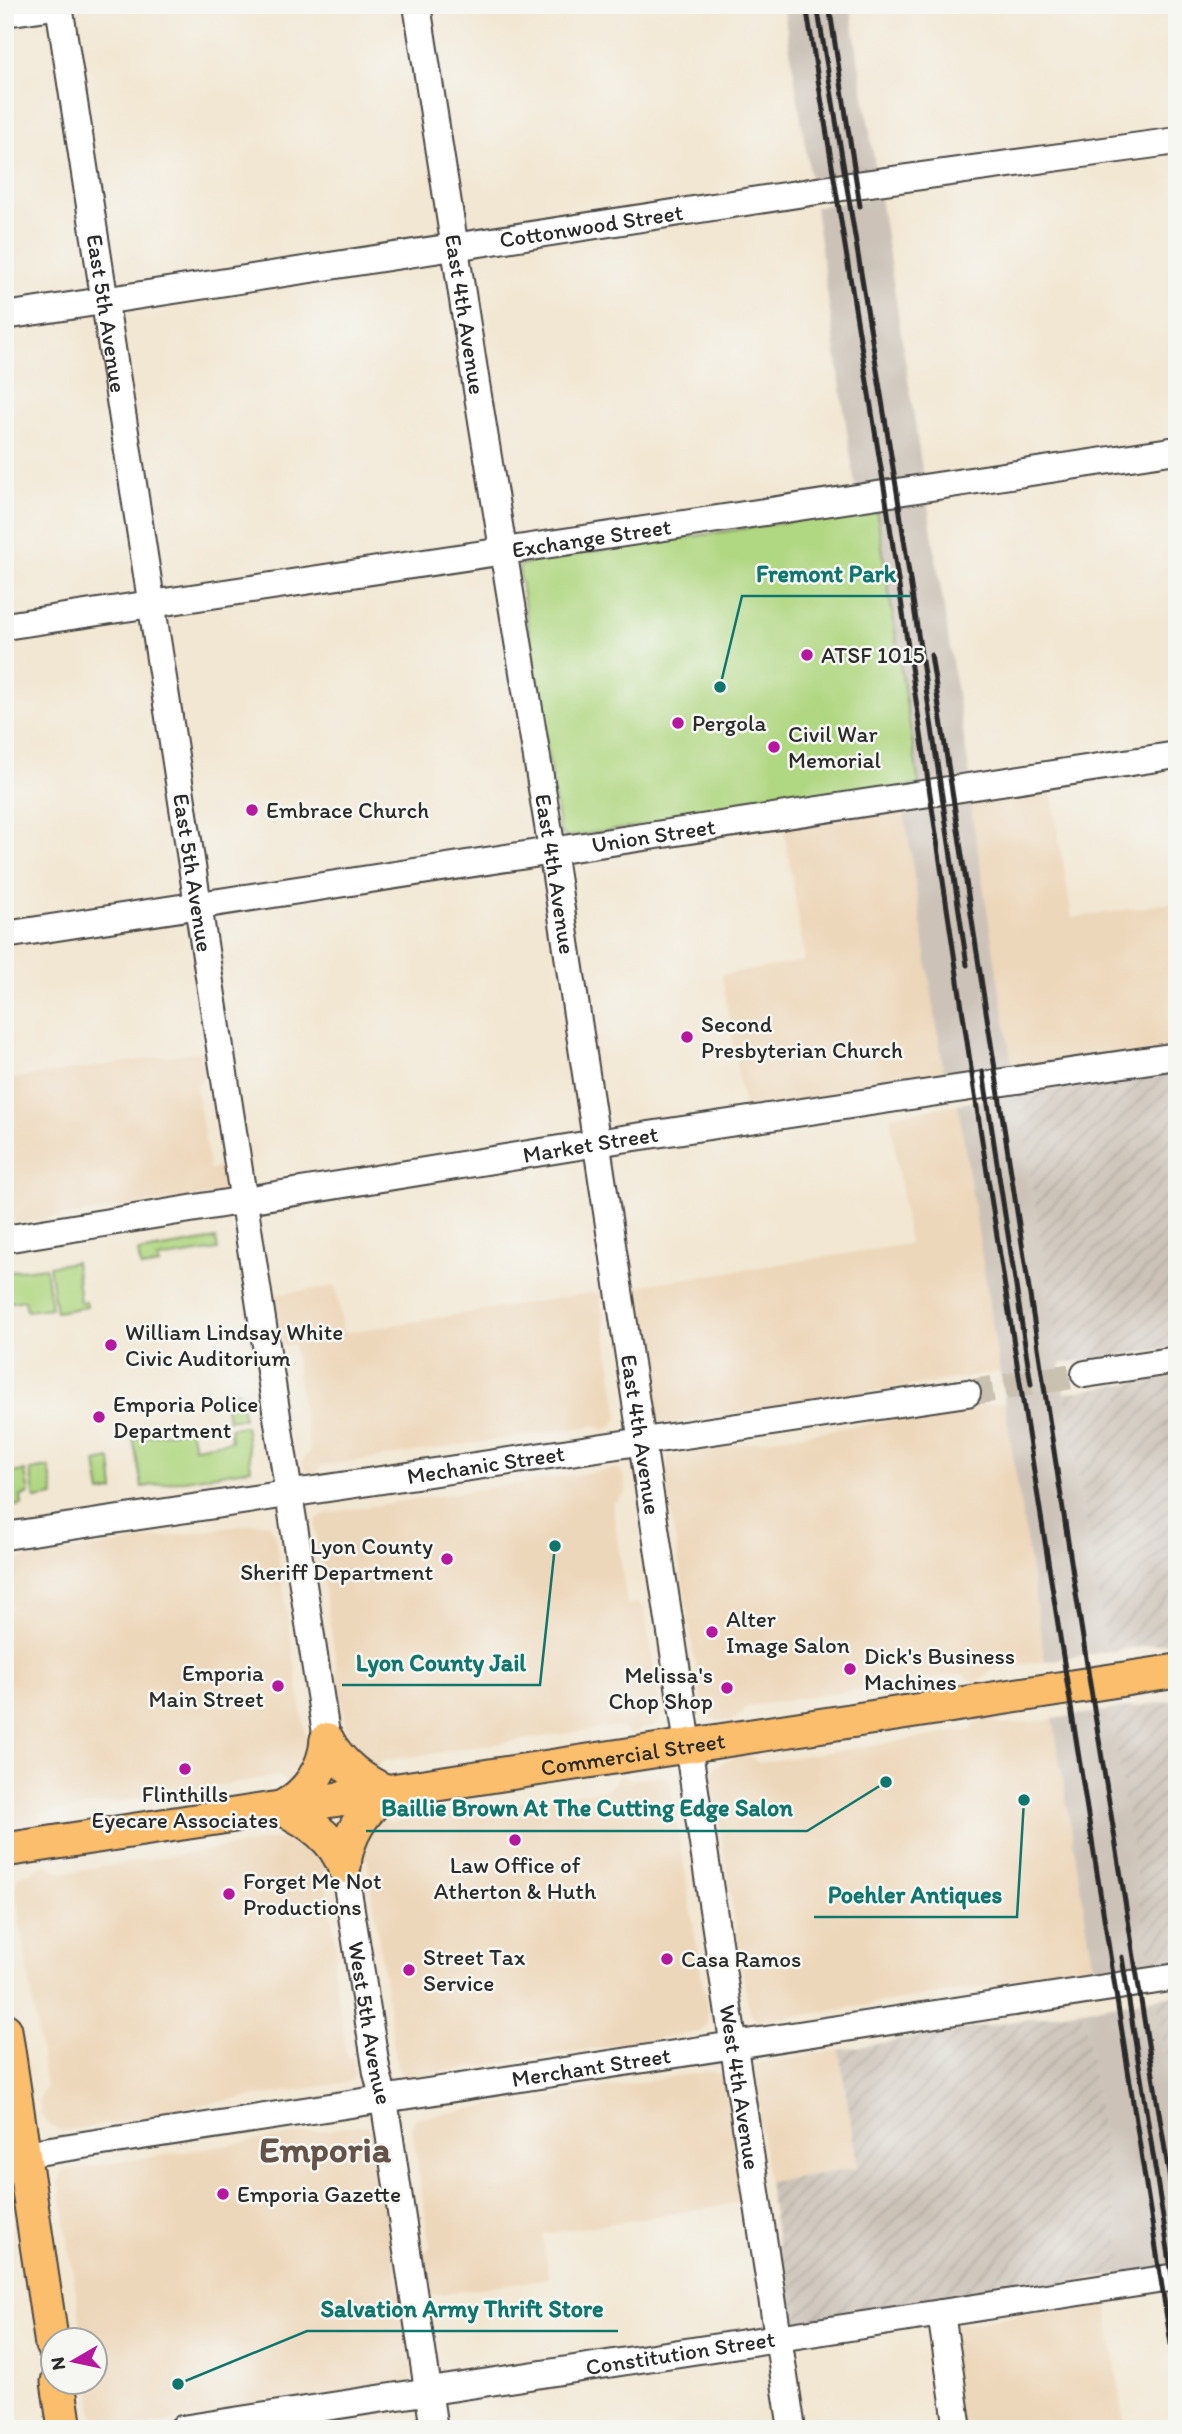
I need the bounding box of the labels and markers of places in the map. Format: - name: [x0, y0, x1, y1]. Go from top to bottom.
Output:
- callout: Fremont Park: [742, 551, 910, 596]
- place label: ATSF 1015: [821, 641, 925, 669]
- marker: ATSF 1015: [799, 647, 815, 663]
- place label: Pergola: [692, 709, 766, 737]
- marker: Pergola: [670, 715, 686, 731]
- place label: Civil War Memorial: [788, 720, 882, 774]
- marker: Civil War Memorial: [766, 739, 782, 755]
- place label: Embrace Church: [266, 796, 429, 824]
- marker: Embrace Church: [244, 802, 260, 818]
- place label: Second Presbyterian Church: [701, 1010, 903, 1064]
- marker: Second Presbyterian Church: [679, 1029, 695, 1045]
- place label: William Lindsay White Civic Auditorium: [125, 1318, 343, 1372]
- marker: William Lindsay White Civic Auditorium: [103, 1337, 119, 1353]
- place label: Emporia Police Department: [113, 1390, 258, 1444]
- marker: Emporia Police Department: [91, 1409, 107, 1425]
- place label: Lyon County Sheriff Department: [240, 1532, 433, 1586]
- marker: Lyon County Sheriff Department: [439, 1551, 455, 1567]
- place label: Alter Image Salon: [726, 1605, 850, 1659]
- marker: Alter Image Salon: [704, 1624, 720, 1640]
- callout: Lyon County Jail: [342, 1640, 540, 1685]
- place label: Dick's Business Machines: [864, 1642, 1015, 1696]
- place label: Emporia Main Street: [149, 1659, 264, 1713]
- place label: Melissa's Chop Shop: [609, 1661, 713, 1715]
- marker: Dick's Business Machines: [842, 1661, 858, 1677]
- marker: Emporia Main Street: [270, 1678, 286, 1694]
- marker: Melissa's Chop Shop: [719, 1680, 735, 1696]
- marker: Flinthills Eyecare Associates: [177, 1761, 193, 1777]
- place label: Flinthills Eyecare Associates: [91, 1780, 279, 1834]
- callout: Baillie Brown At The Cutting Edge Salon: [366, 1786, 807, 1831]
- marker: Law Office of Atherton & Huth: [507, 1832, 523, 1848]
- place label: Law Office of Atherton & Huth: [434, 1851, 597, 1905]
- place label: Forget Me Not Productions: [243, 1867, 382, 1921]
- callout: Poehler Antiques: [814, 1872, 1017, 1917]
- marker: Forget Me Not Productions: [221, 1886, 237, 1902]
- place label: Street Tax Service: [423, 1943, 526, 1997]
- place label: Casa Ramos: [681, 1945, 801, 1973]
- marker: Casa Ramos: [659, 1951, 675, 1967]
- marker: Street Tax Service: [401, 1962, 417, 1978]
- place label: Emporia Gazette: [237, 2180, 401, 2208]
- marker: Emporia Gazette: [215, 2186, 231, 2202]
- callout: Salvation Army Thrift Store: [307, 2286, 618, 2331]

